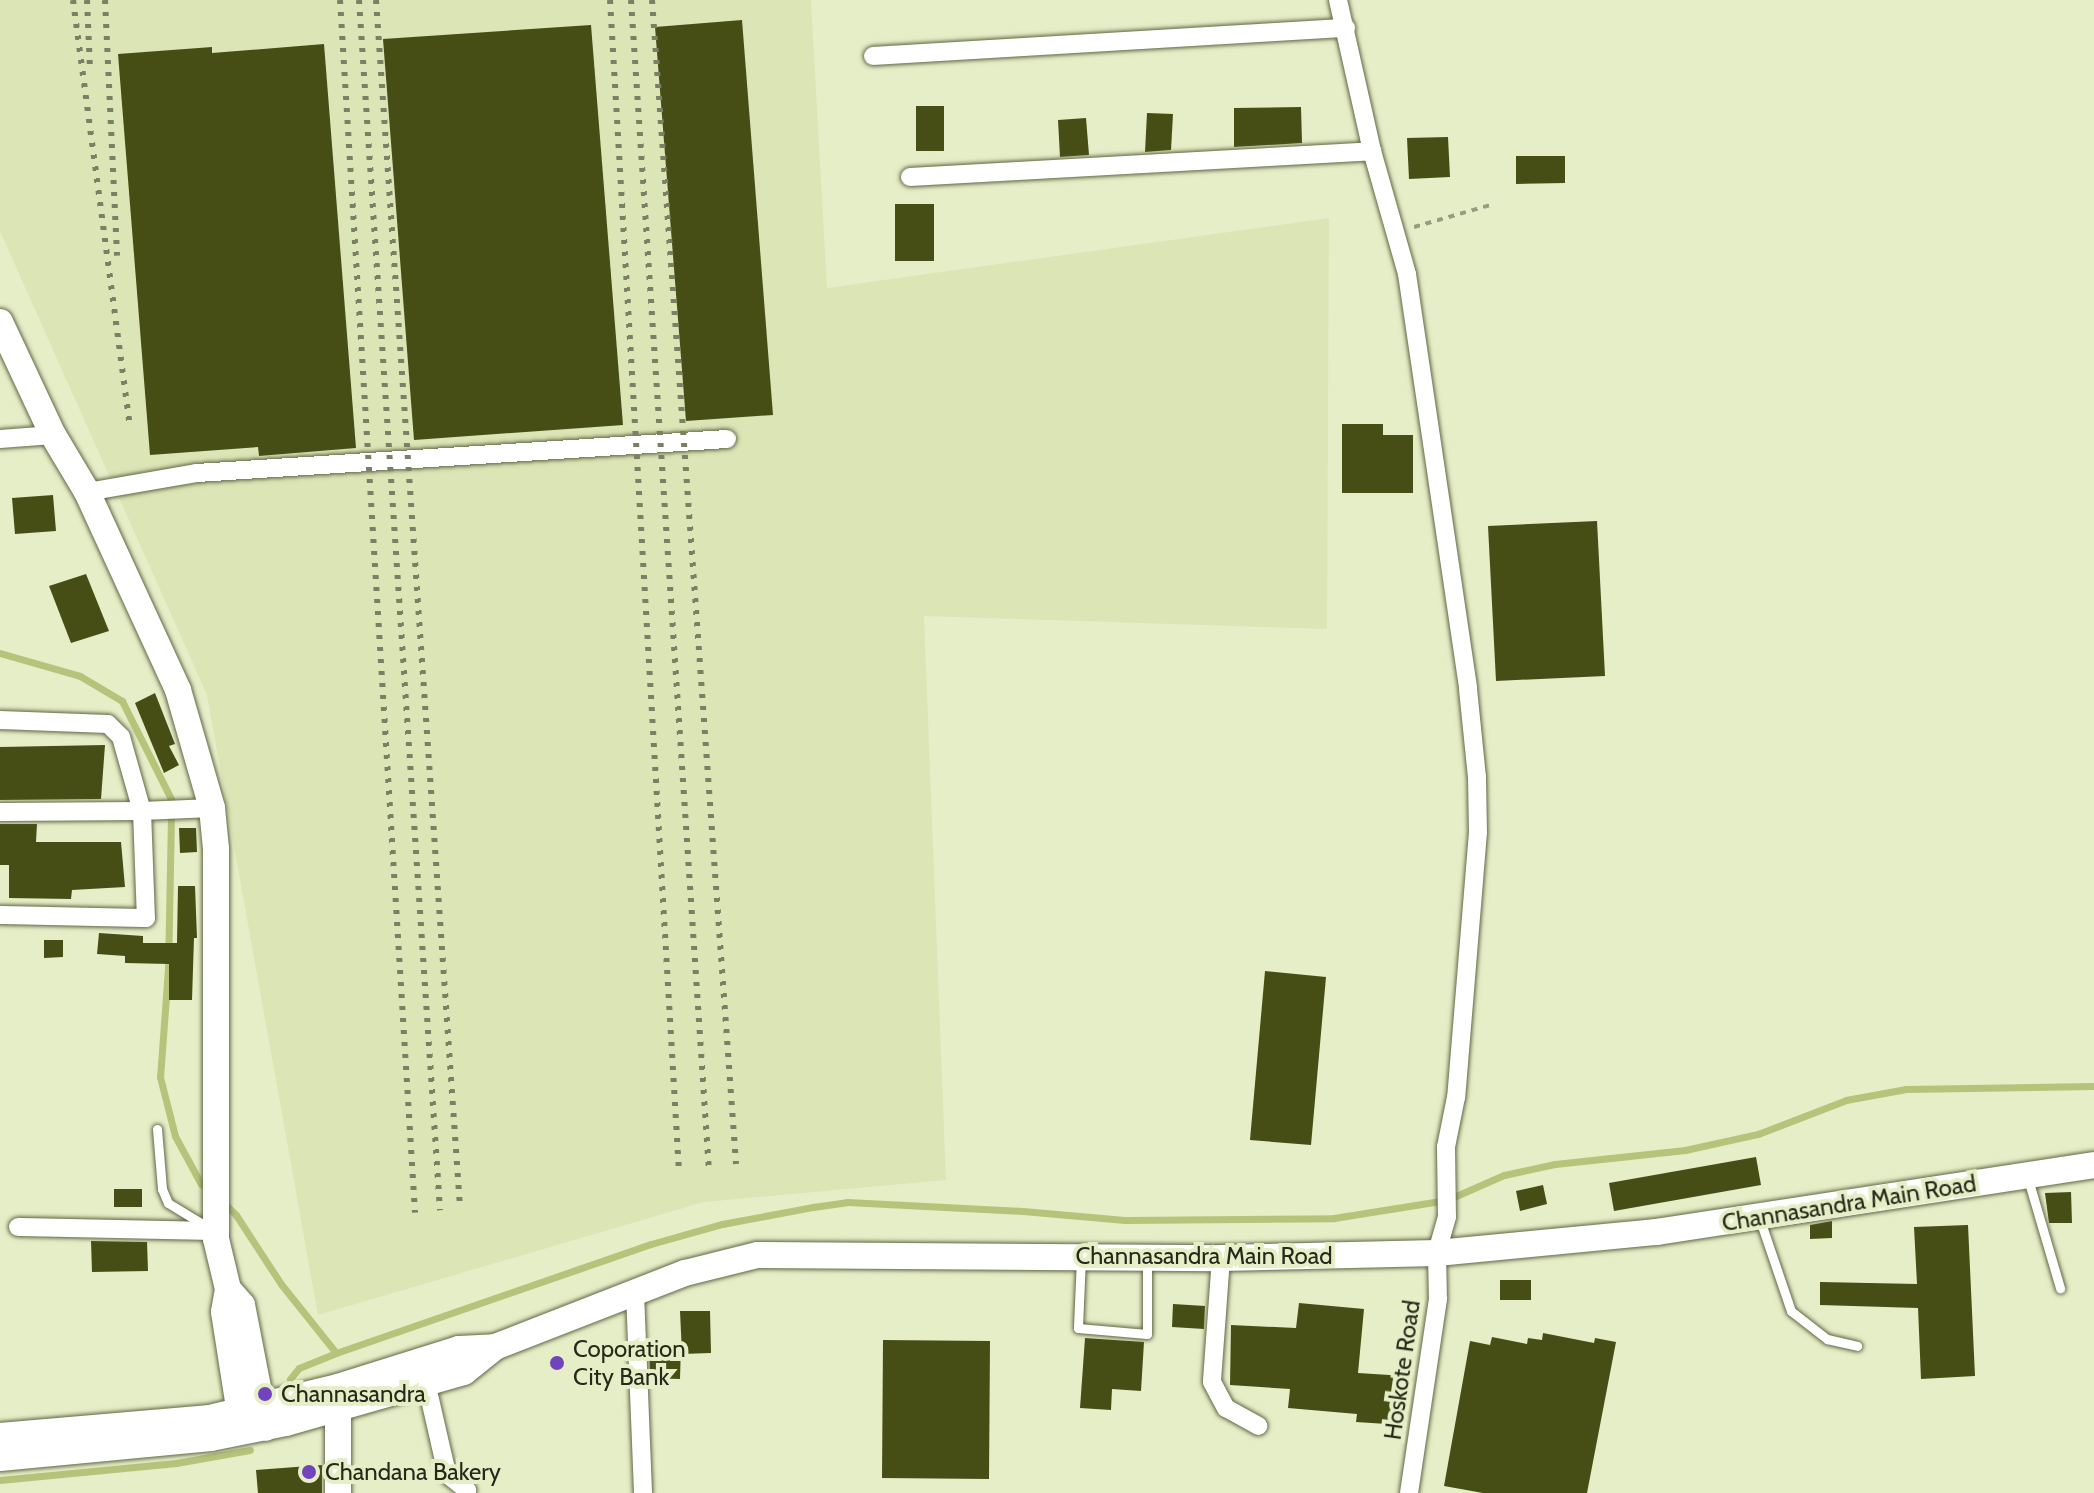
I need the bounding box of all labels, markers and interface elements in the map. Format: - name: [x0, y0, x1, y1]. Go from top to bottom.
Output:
- street label: Channasandra Main Road: [1720, 1169, 1978, 1237]
- street label: Channasandra Main Road: [1075, 1242, 1333, 1270]
- street label: Hoskote Road: [1378, 1298, 1426, 1442]
- place label: Coporation City Bank: [573, 1335, 686, 1391]
- marker: Coporation City Bank: [548, 1354, 566, 1372]
- place label: Channasandra: [281, 1380, 426, 1408]
- marker: Channasandra: [256, 1385, 274, 1403]
- place label: Chandana Bakery: [325, 1458, 501, 1486]
- marker: Chandana Bakery: [300, 1463, 318, 1481]

